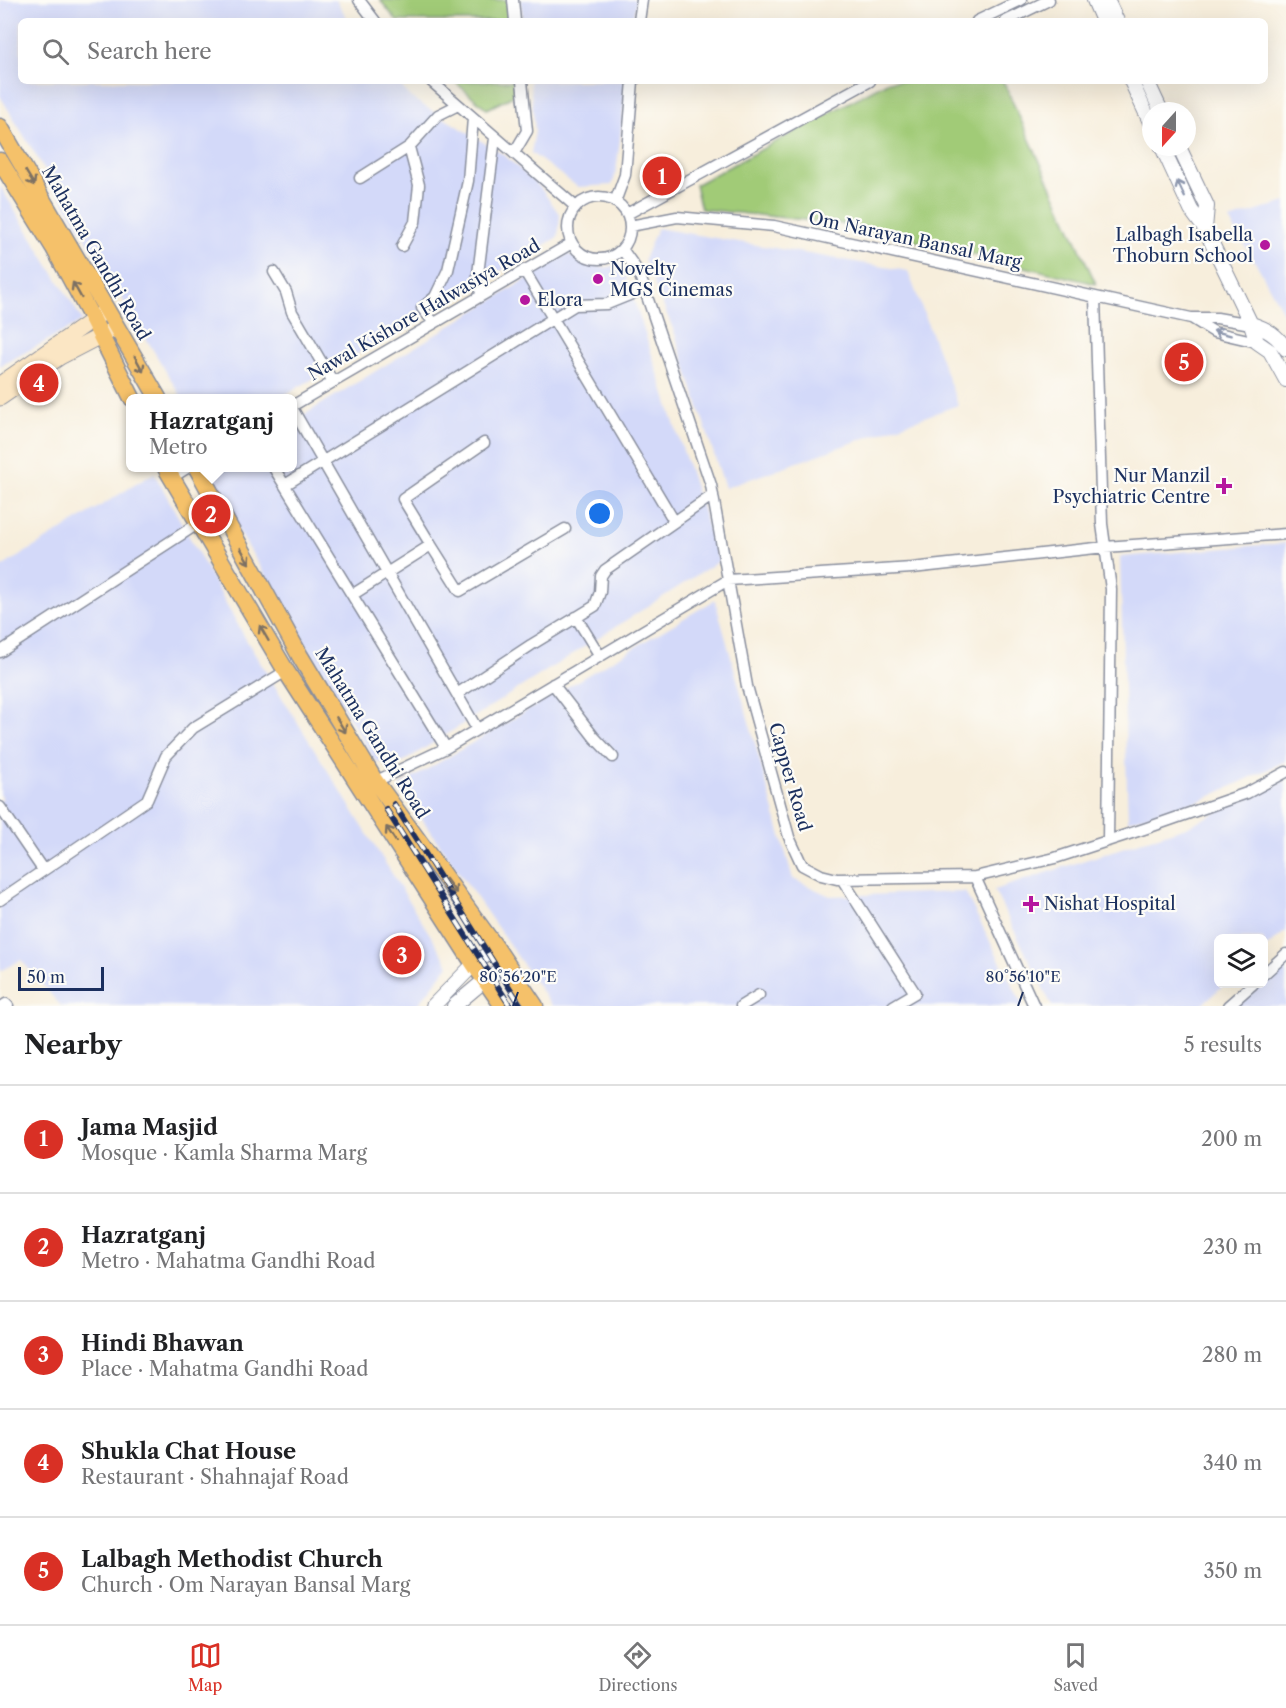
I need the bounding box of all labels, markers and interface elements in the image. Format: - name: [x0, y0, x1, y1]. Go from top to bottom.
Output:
- search box: [18, 18, 1268, 84]
- icon: search: [39, 35, 72, 68]
- text: Search here: [87, 38, 212, 65]
- north arrow: [1142, 102, 1196, 156]
- pin: 1: [642, 154, 682, 198]
- street label: Mahatma Gandhi Road: [37, 162, 155, 344]
- one-way arrow: [24, 169, 36, 186]
- one-way arrow: [1175, 181, 1187, 199]
- street label: Om Narayan Bansal Marg: [806, 207, 1024, 273]
- place label: Lalbagh Isabella Thoburn School: [1113, 224, 1253, 267]
- street label: Nawal Kishore Halwasiya Road: [304, 234, 544, 386]
- marker: Lalbagh Isabella Thoburn School: [1258, 238, 1272, 252]
- place label: Novelty MGS Cinemas: [610, 258, 733, 301]
- marker: Novelty MGS Cinemas: [591, 272, 605, 286]
- one-way arrow: [71, 282, 83, 299]
- place label: Elora: [537, 289, 583, 311]
- marker: Elora: [518, 293, 532, 307]
- one-way arrow: [1213, 327, 1232, 339]
- pin: 5: [1164, 340, 1204, 385]
- one-way arrow: [133, 355, 145, 372]
- pin: 4: [20, 360, 58, 406]
- popup: [126, 394, 297, 472]
- text: Hazratganj: [149, 408, 274, 435]
- text: Metro: [149, 435, 208, 459]
- place label: Nur Manzil Psychiatric Centre: [1053, 465, 1210, 508]
- marker: Nur Manzil Psychiatric Centre: [1215, 477, 1233, 495]
- pin: 2: [192, 492, 230, 536]
- your location: [585, 499, 614, 528]
- one-way arrow: [239, 547, 251, 564]
- one-way arrow: [258, 625, 270, 642]
- street label: Mahatma Gandhi Road: [310, 643, 434, 823]
- one-way arrow: [336, 716, 348, 733]
- street label: Capper Road: [764, 720, 816, 834]
- one-way arrow: [385, 826, 397, 842]
- one-way arrow: [445, 878, 457, 894]
- place label: Nishat Hospital: [1044, 893, 1176, 915]
- marker: Nishat Hospital: [1022, 895, 1040, 913]
- pin: 3: [382, 932, 422, 978]
- map controls: [1214, 934, 1268, 988]
- button: layers: [1214, 934, 1268, 988]
- scale bar: [18, 964, 104, 992]
- text: 50 m: [27, 967, 65, 987]
- text: 80°56'20"E: [479, 967, 557, 986]
- text: 80°56'10"E: [986, 967, 1060, 986]
- text: Nearby: [24, 1029, 122, 1061]
- text: 5 results: [1184, 1033, 1262, 1057]
- text: Jama Masjid: [81, 1114, 218, 1141]
- text: 1: [39, 1127, 48, 1151]
- text: 200 m: [1201, 1127, 1262, 1151]
- text: Mosque · Kamla Sharma Marg: [81, 1141, 367, 1165]
- text: Hazratganj: [81, 1222, 206, 1249]
- text: 2: [38, 1235, 49, 1259]
- text: 230 m: [1203, 1235, 1262, 1259]
- text: Metro · Mahatma Gandhi Road: [81, 1249, 375, 1273]
- text: Hindi Bhawan: [81, 1330, 244, 1357]
- text: 3: [38, 1343, 49, 1367]
- text: 280 m: [1202, 1343, 1262, 1367]
- text: Place · Mahatma Gandhi Road: [81, 1357, 368, 1381]
- text: Shukla Chat House: [81, 1438, 296, 1465]
- text: 4: [38, 1451, 49, 1475]
- text: 340 m: [1203, 1451, 1262, 1475]
- text: Restaurant · Shahnajaf Road: [81, 1465, 349, 1489]
- text: Lalbagh Methodist Church: [81, 1546, 383, 1573]
- text: 5: [38, 1559, 49, 1583]
- text: 350 m: [1204, 1559, 1262, 1583]
- text: Church · Om Narayan Bansal Marg: [81, 1573, 410, 1597]
- tab: Map: [188, 1639, 222, 1695]
- tab: Directions: [598, 1639, 677, 1695]
- tab: Saved: [1054, 1639, 1098, 1695]

